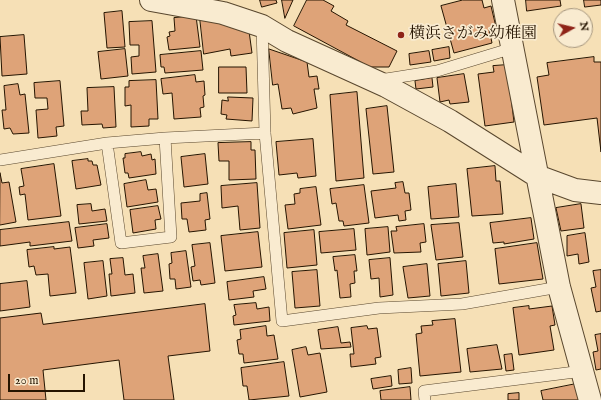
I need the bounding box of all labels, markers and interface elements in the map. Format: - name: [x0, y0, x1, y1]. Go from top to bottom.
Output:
- north arrow: [553, 8, 593, 48]
- text: N: [576, 21, 591, 32]
- place label: 横浜さがみ幼稚園: [409, 25, 537, 45]
- marker: 横浜さがみ幼稚園: [396, 30, 406, 40]
- scale bar: [10, 366, 87, 392]
- text: 20 m: [15, 373, 38, 388]

